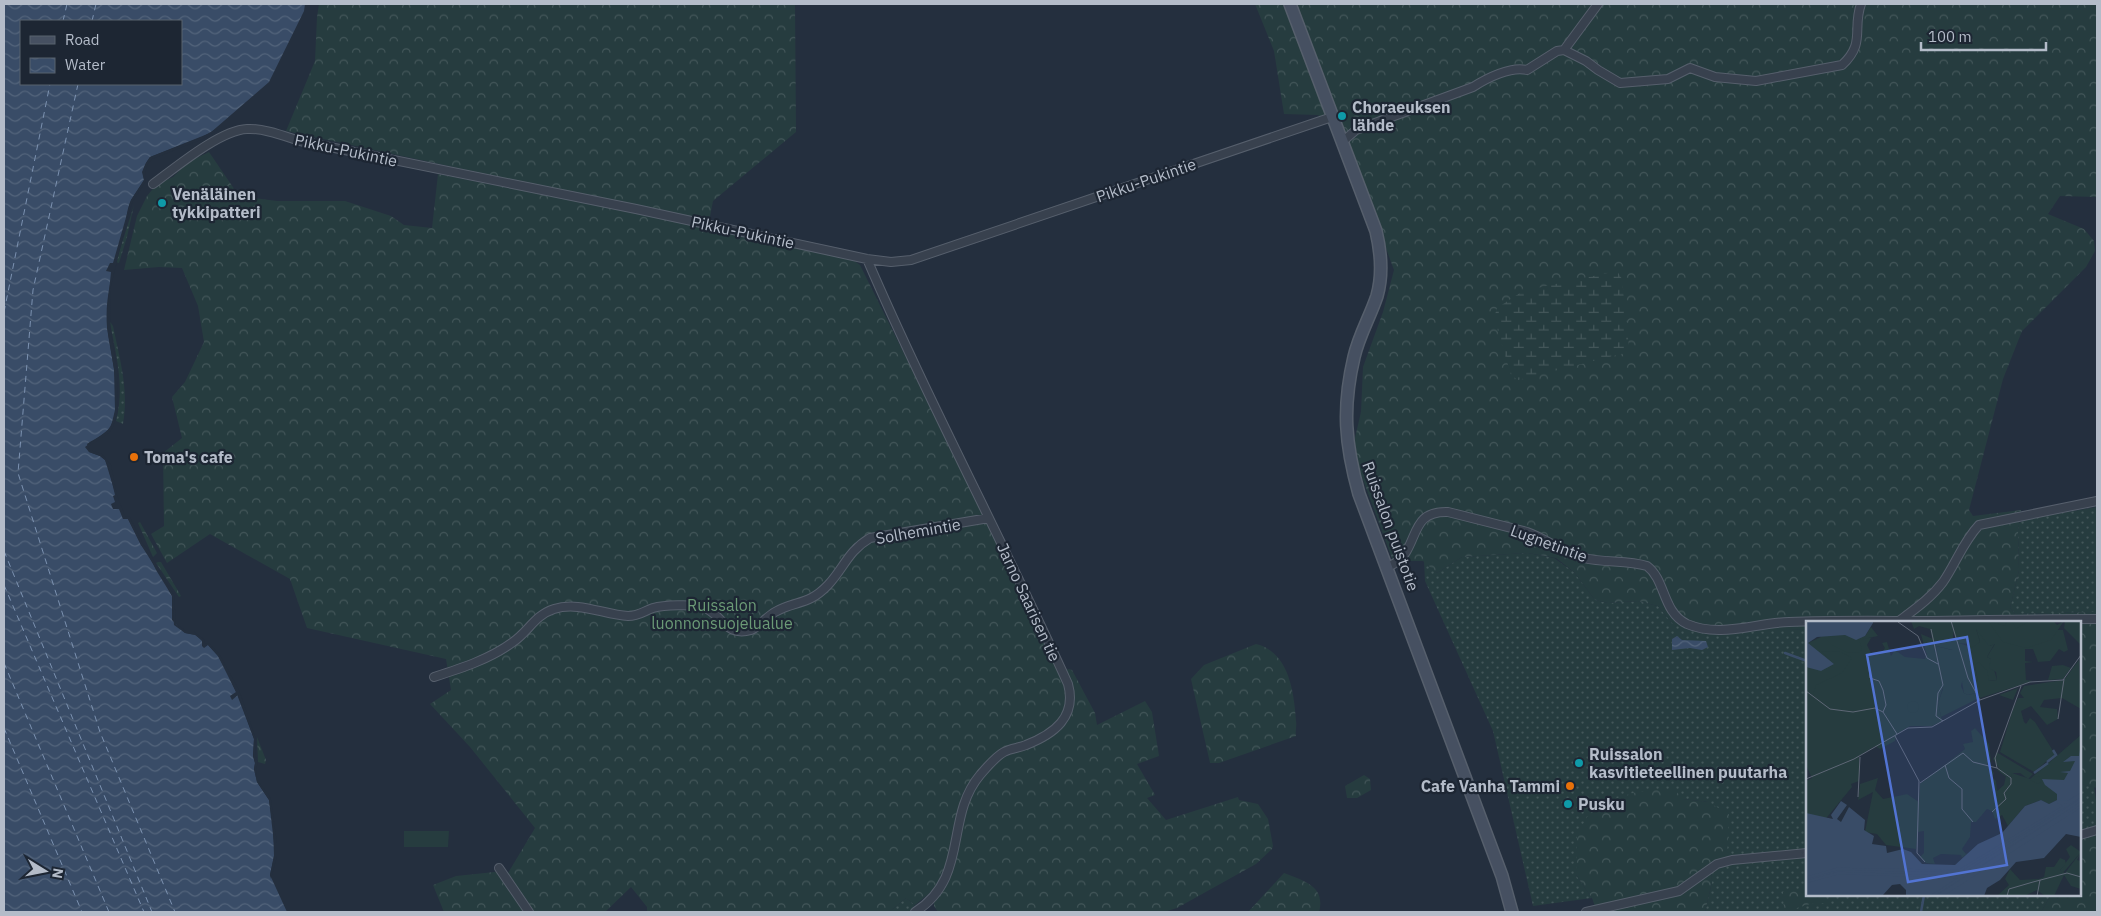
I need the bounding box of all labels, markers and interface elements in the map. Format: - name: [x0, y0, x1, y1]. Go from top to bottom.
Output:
- legend: [20, 20, 182, 85]
- scale bar: [1921, 20, 2046, 52]
- text: 100 m: [1928, 27, 1972, 46]
- text: Road: [65, 30, 100, 49]
- text: Water: [65, 55, 106, 74]
- place label: Choraeuksen lähde: [1352, 97, 1451, 135]
- marker: Choraeuksen lähde: [1336, 110, 1348, 122]
- street label: Pikku-Pukintie: [293, 129, 399, 171]
- street label: Pikku-Pukintie: [1093, 153, 1199, 206]
- place label: Venäläinen tykkipatteri: [172, 184, 261, 222]
- marker: Venäläinen tykkipatteri: [156, 197, 168, 209]
- street label: Pikku-Pukintie: [690, 211, 796, 253]
- place label: Toma's cafe: [144, 447, 233, 467]
- marker: Toma's cafe: [128, 451, 140, 463]
- street label: Ruissalon puistotie: [1358, 458, 1424, 594]
- street label: Solhemintie: [874, 514, 962, 548]
- street label: Lugnetintie: [1508, 520, 1590, 566]
- street label: Jarno Saarisen tie: [993, 540, 1065, 665]
- park label: Ruissalon luonnonsuojelualue: [651, 595, 793, 633]
- inset map: [1806, 621, 2081, 896]
- place label: Ruissalon kasvitieteellinen puutarha: [1589, 744, 1787, 782]
- marker: Ruissalon kasvitieteellinen puutarha: [1573, 757, 1585, 769]
- place label: Cafe Vanha Tammi: [1421, 776, 1560, 796]
- marker: Cafe Vanha Tammi: [1564, 780, 1576, 792]
- place label: Pusku: [1578, 794, 1625, 814]
- marker: Pusku: [1562, 798, 1574, 810]
- north arrow: [20, 846, 70, 896]
- text: N: [48, 867, 68, 880]

